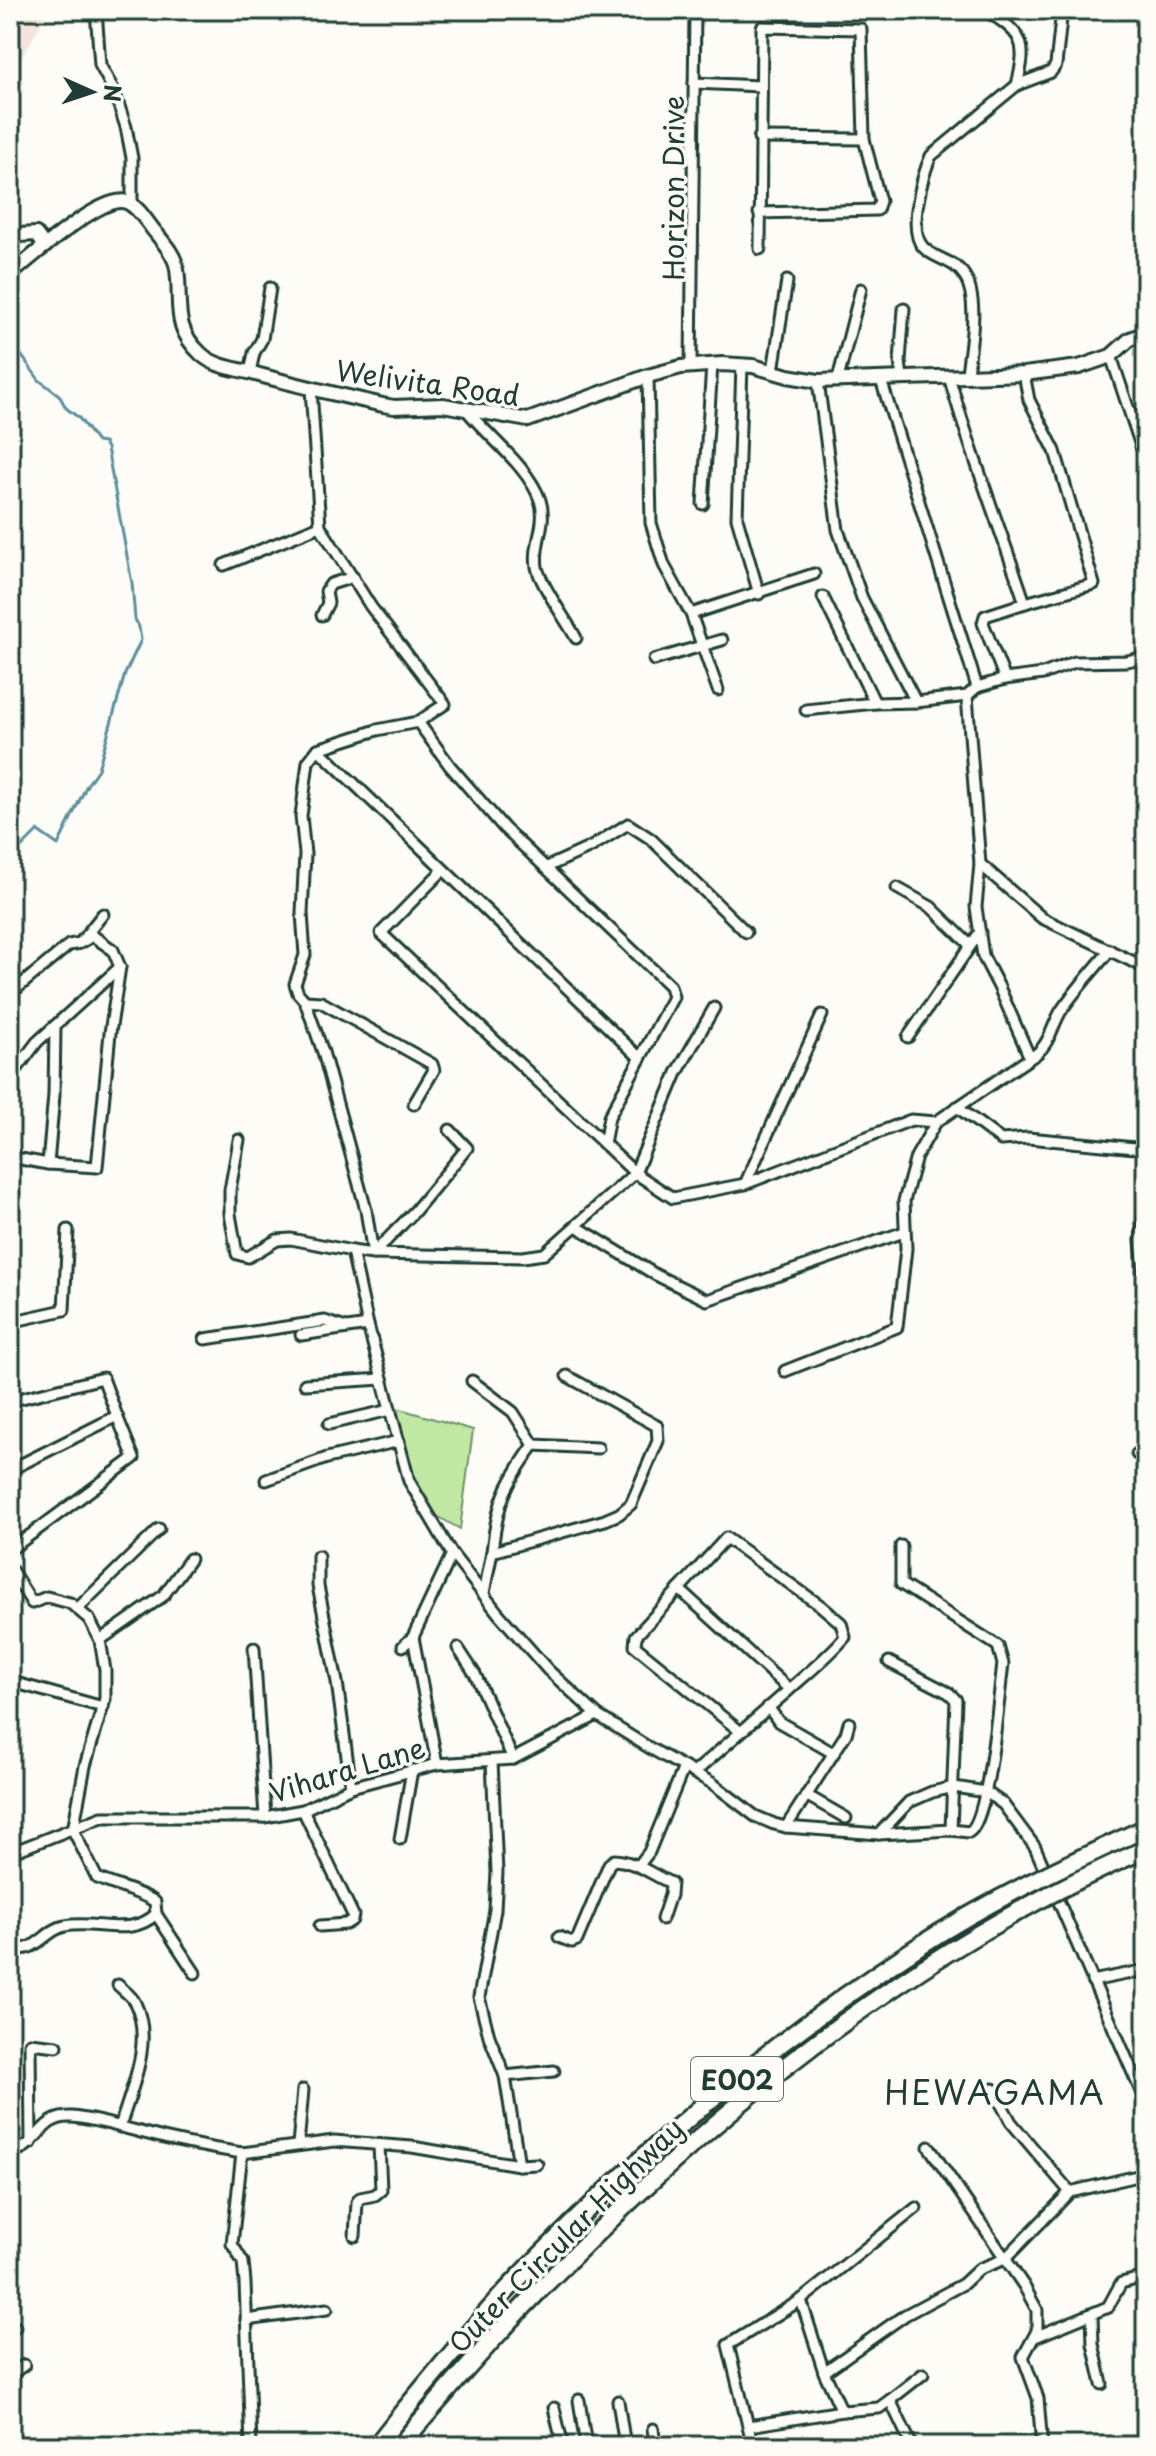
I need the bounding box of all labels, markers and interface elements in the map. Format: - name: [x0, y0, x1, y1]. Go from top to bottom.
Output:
- north arrow: [52, 52, 132, 132]
- text: N: [97, 84, 130, 103]
- street label: Horizon Drive: [651, 95, 694, 281]
- street label: Welivita Road: [333, 348, 523, 416]
- street label: Vihara Lane: [264, 1725, 430, 1813]
- road number: E002: [691, 2057, 783, 2101]
- district label: HEWAGAMA: [884, 2068, 1106, 2116]
- street label: Outer Circular Highway: [437, 2107, 693, 2363]

